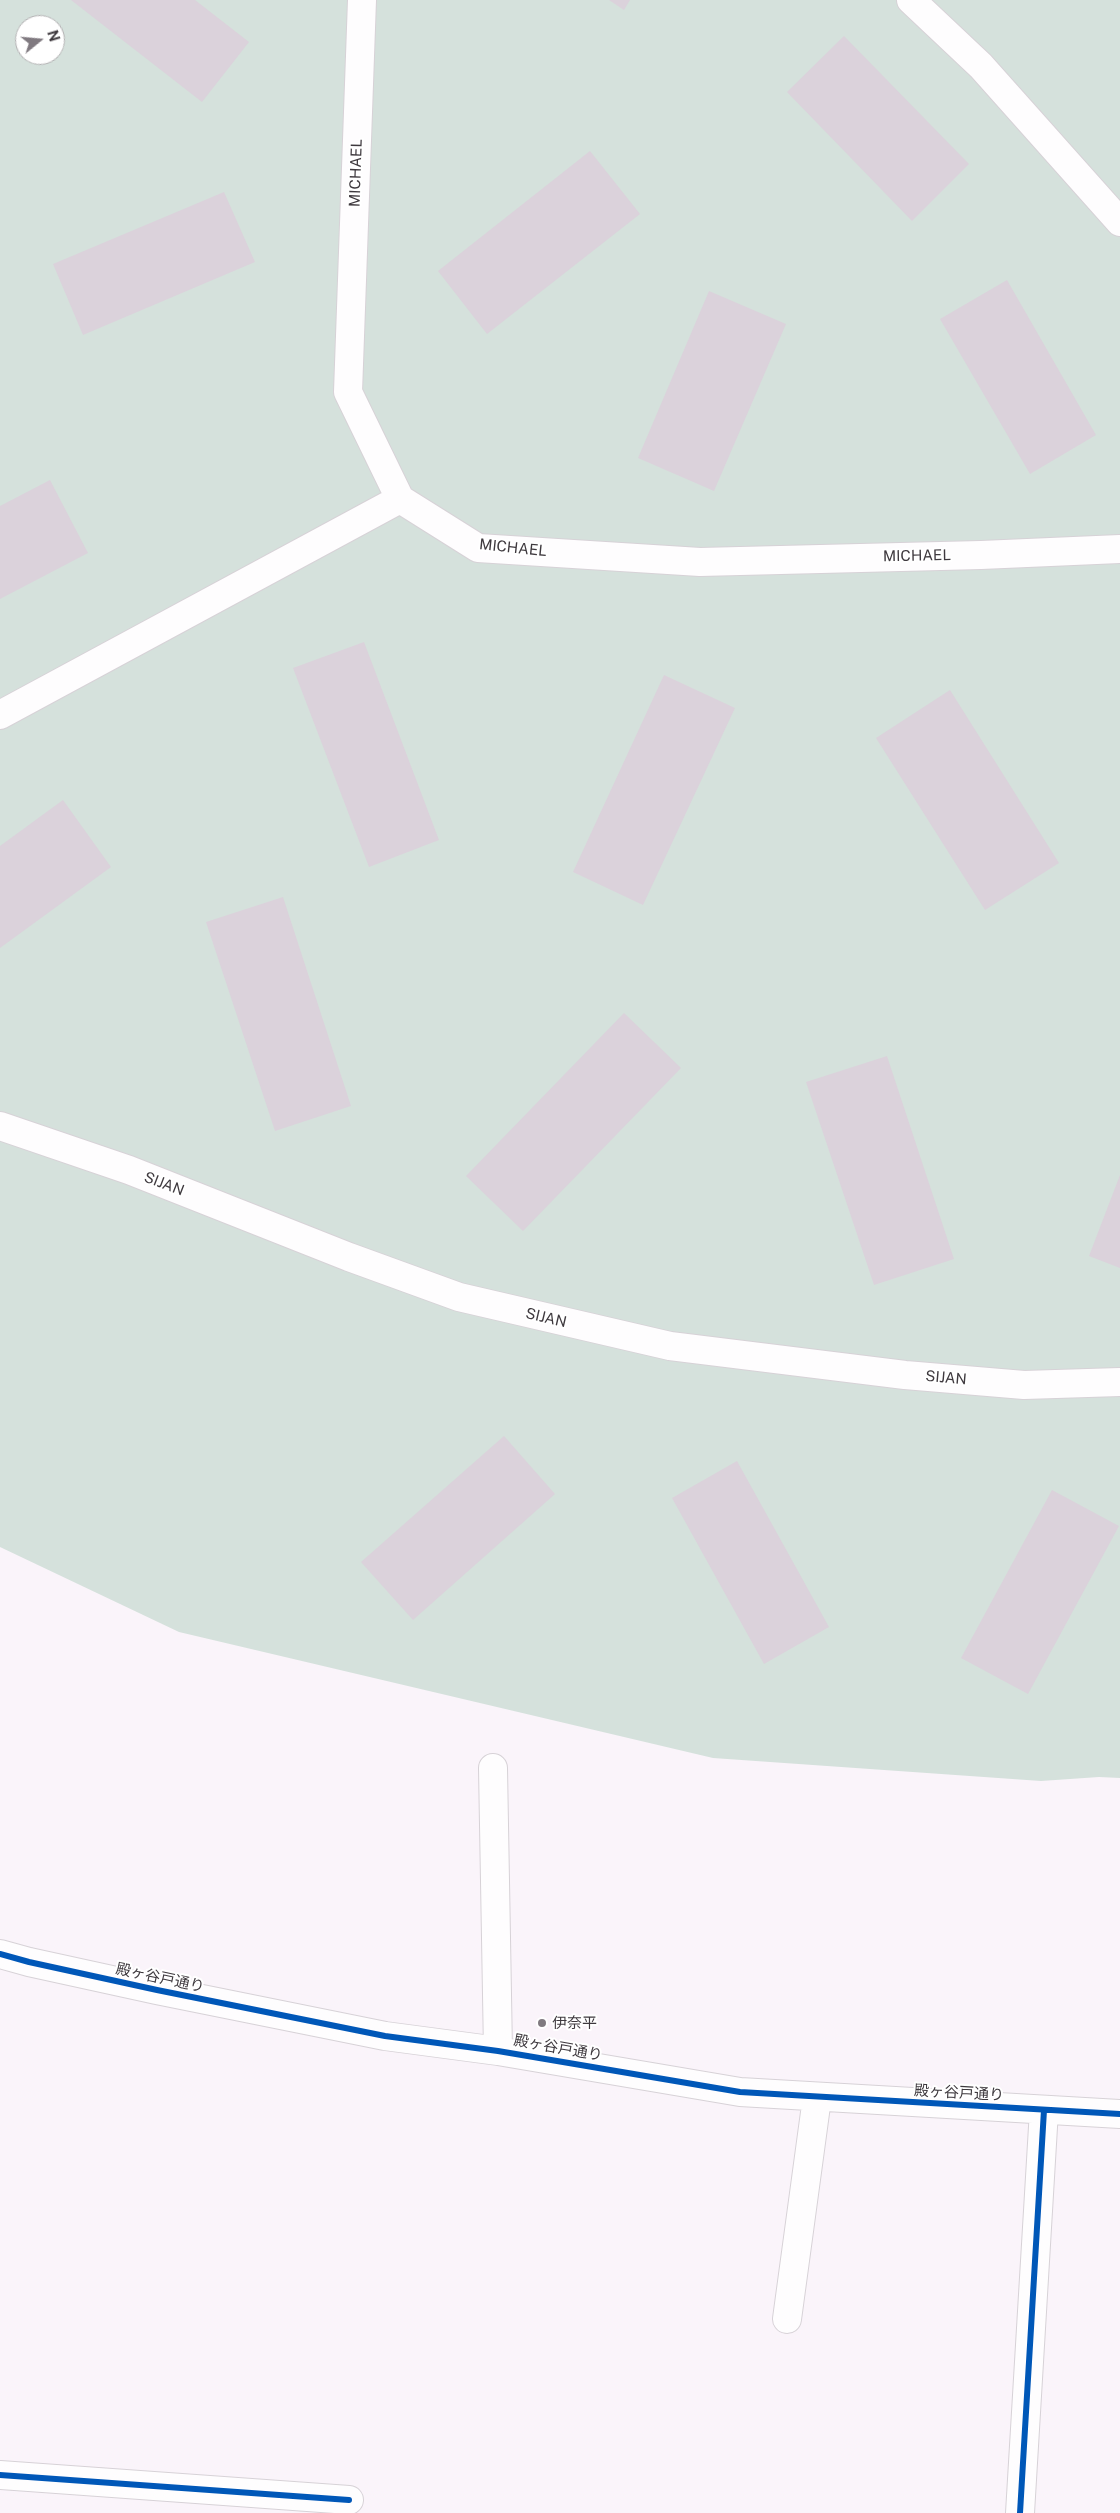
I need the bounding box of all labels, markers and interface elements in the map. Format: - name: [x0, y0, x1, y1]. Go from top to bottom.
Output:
- north arrow: [15, 15, 65, 65]
- text: N: [44, 28, 63, 43]
- street label: MICHAEL: [346, 139, 366, 207]
- street label: MICHAEL: [478, 535, 548, 561]
- street label: MICHAEL: [883, 546, 951, 566]
- street label: SIJAN: [141, 1168, 187, 1200]
- street label: SIJAN: [524, 1305, 568, 1331]
- street label: SIJAN: [925, 1367, 967, 1389]
- street label: 殿ヶ谷戸通り: [114, 1960, 206, 1996]
- place label: 伊奈平: [552, 2014, 597, 2032]
- marker: 伊奈平: [536, 2017, 548, 2029]
- street label: 殿ヶ谷戸通り: [512, 2031, 604, 2065]
- street label: 殿ヶ谷戸通り: [914, 2082, 1004, 2104]

